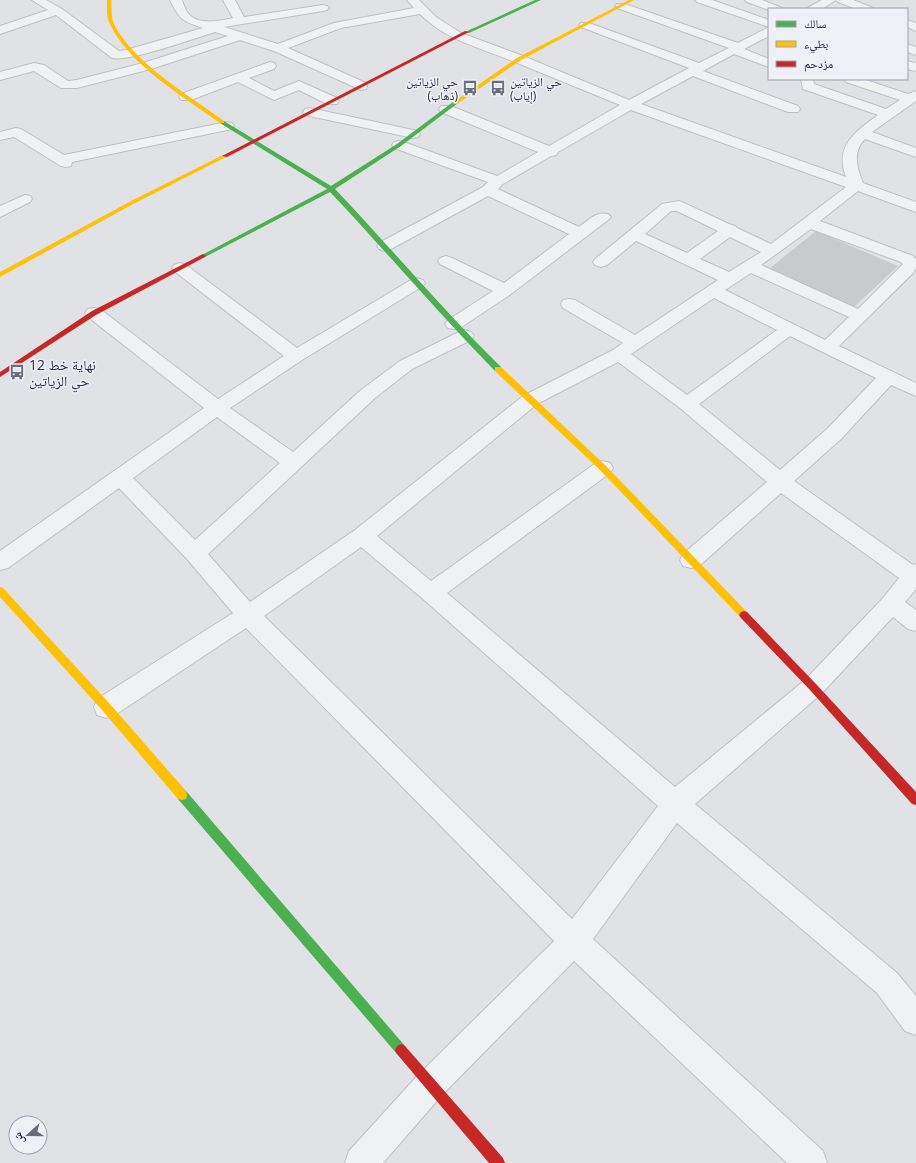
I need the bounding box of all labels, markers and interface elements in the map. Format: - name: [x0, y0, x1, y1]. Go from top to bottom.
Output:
- legend: [768, 8, 908, 80]
- text: سالك: [804, 15, 826, 32]
- text: بطيء: [804, 35, 828, 54]
- text: مزدحم: [804, 55, 833, 72]
- place label: حي الزياتين (ذهاب): [406, 73, 458, 104]
- place label: حي الزياتين (إياب): [510, 73, 562, 104]
- bus stop icon: حي الزياتين (ذهاب): [461, 79, 479, 97]
- bus stop icon: حي الزياتين (إياب): [489, 79, 507, 97]
- place label: نهاية خط 12 حي الزياتين: [29, 355, 96, 392]
- bus stop icon: نهاية خط 12 حي الزياتين: [8, 363, 26, 381]
- north arrow: [8, 1115, 48, 1155]
- text: ش: [9, 1130, 28, 1147]

